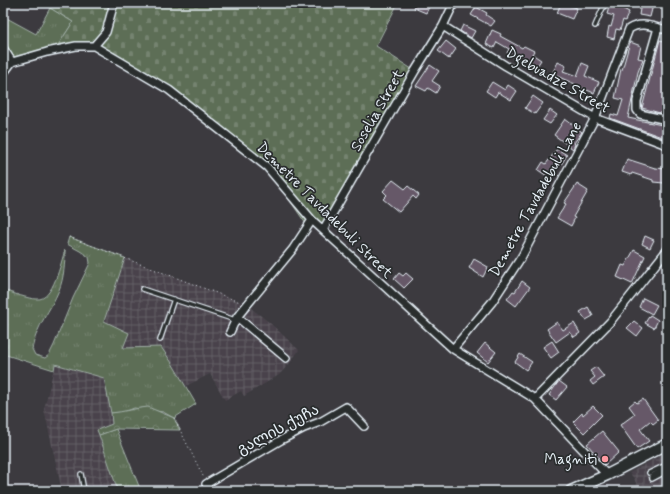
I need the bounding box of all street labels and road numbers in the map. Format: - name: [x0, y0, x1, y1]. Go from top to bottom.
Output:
- street label: Dgebuadze Street: [501, 43, 613, 120]
- street label: Soselia Street: [346, 66, 410, 155]
- street label: Demetre Tavdadebuli Lane: [485, 118, 587, 281]
- street label: Demetre Tavdadebuli Street: [252, 138, 397, 283]
- street label: გალის ქუჩა: [234, 400, 323, 460]

